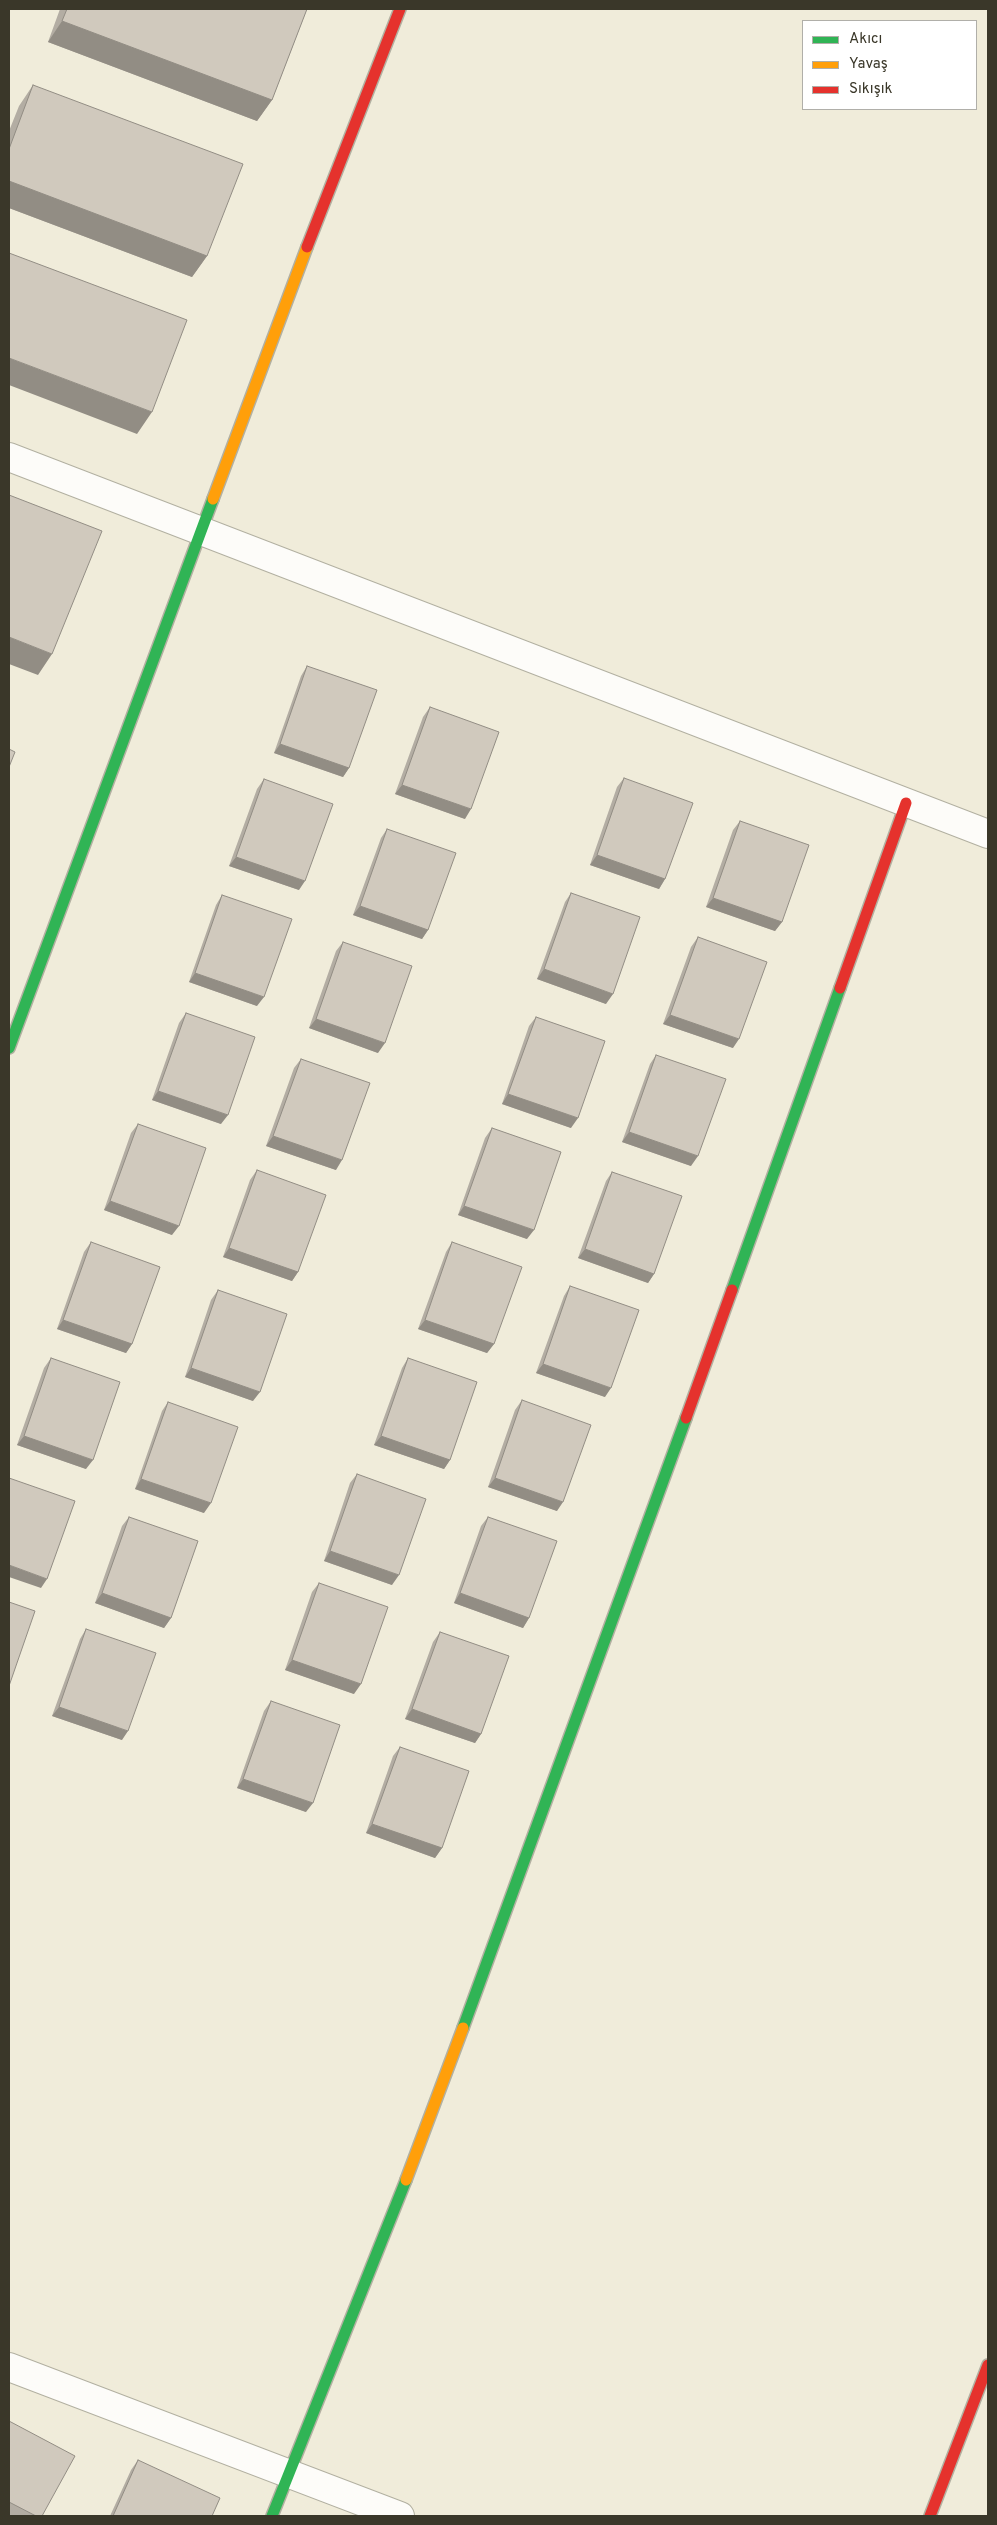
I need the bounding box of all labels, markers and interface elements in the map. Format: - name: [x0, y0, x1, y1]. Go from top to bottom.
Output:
- legend: [802, 20, 977, 110]
- text: Akıcı: [849, 30, 882, 49]
- text: Yavaş: [849, 55, 888, 74]
- text: Sıkışık: [849, 80, 893, 99]

